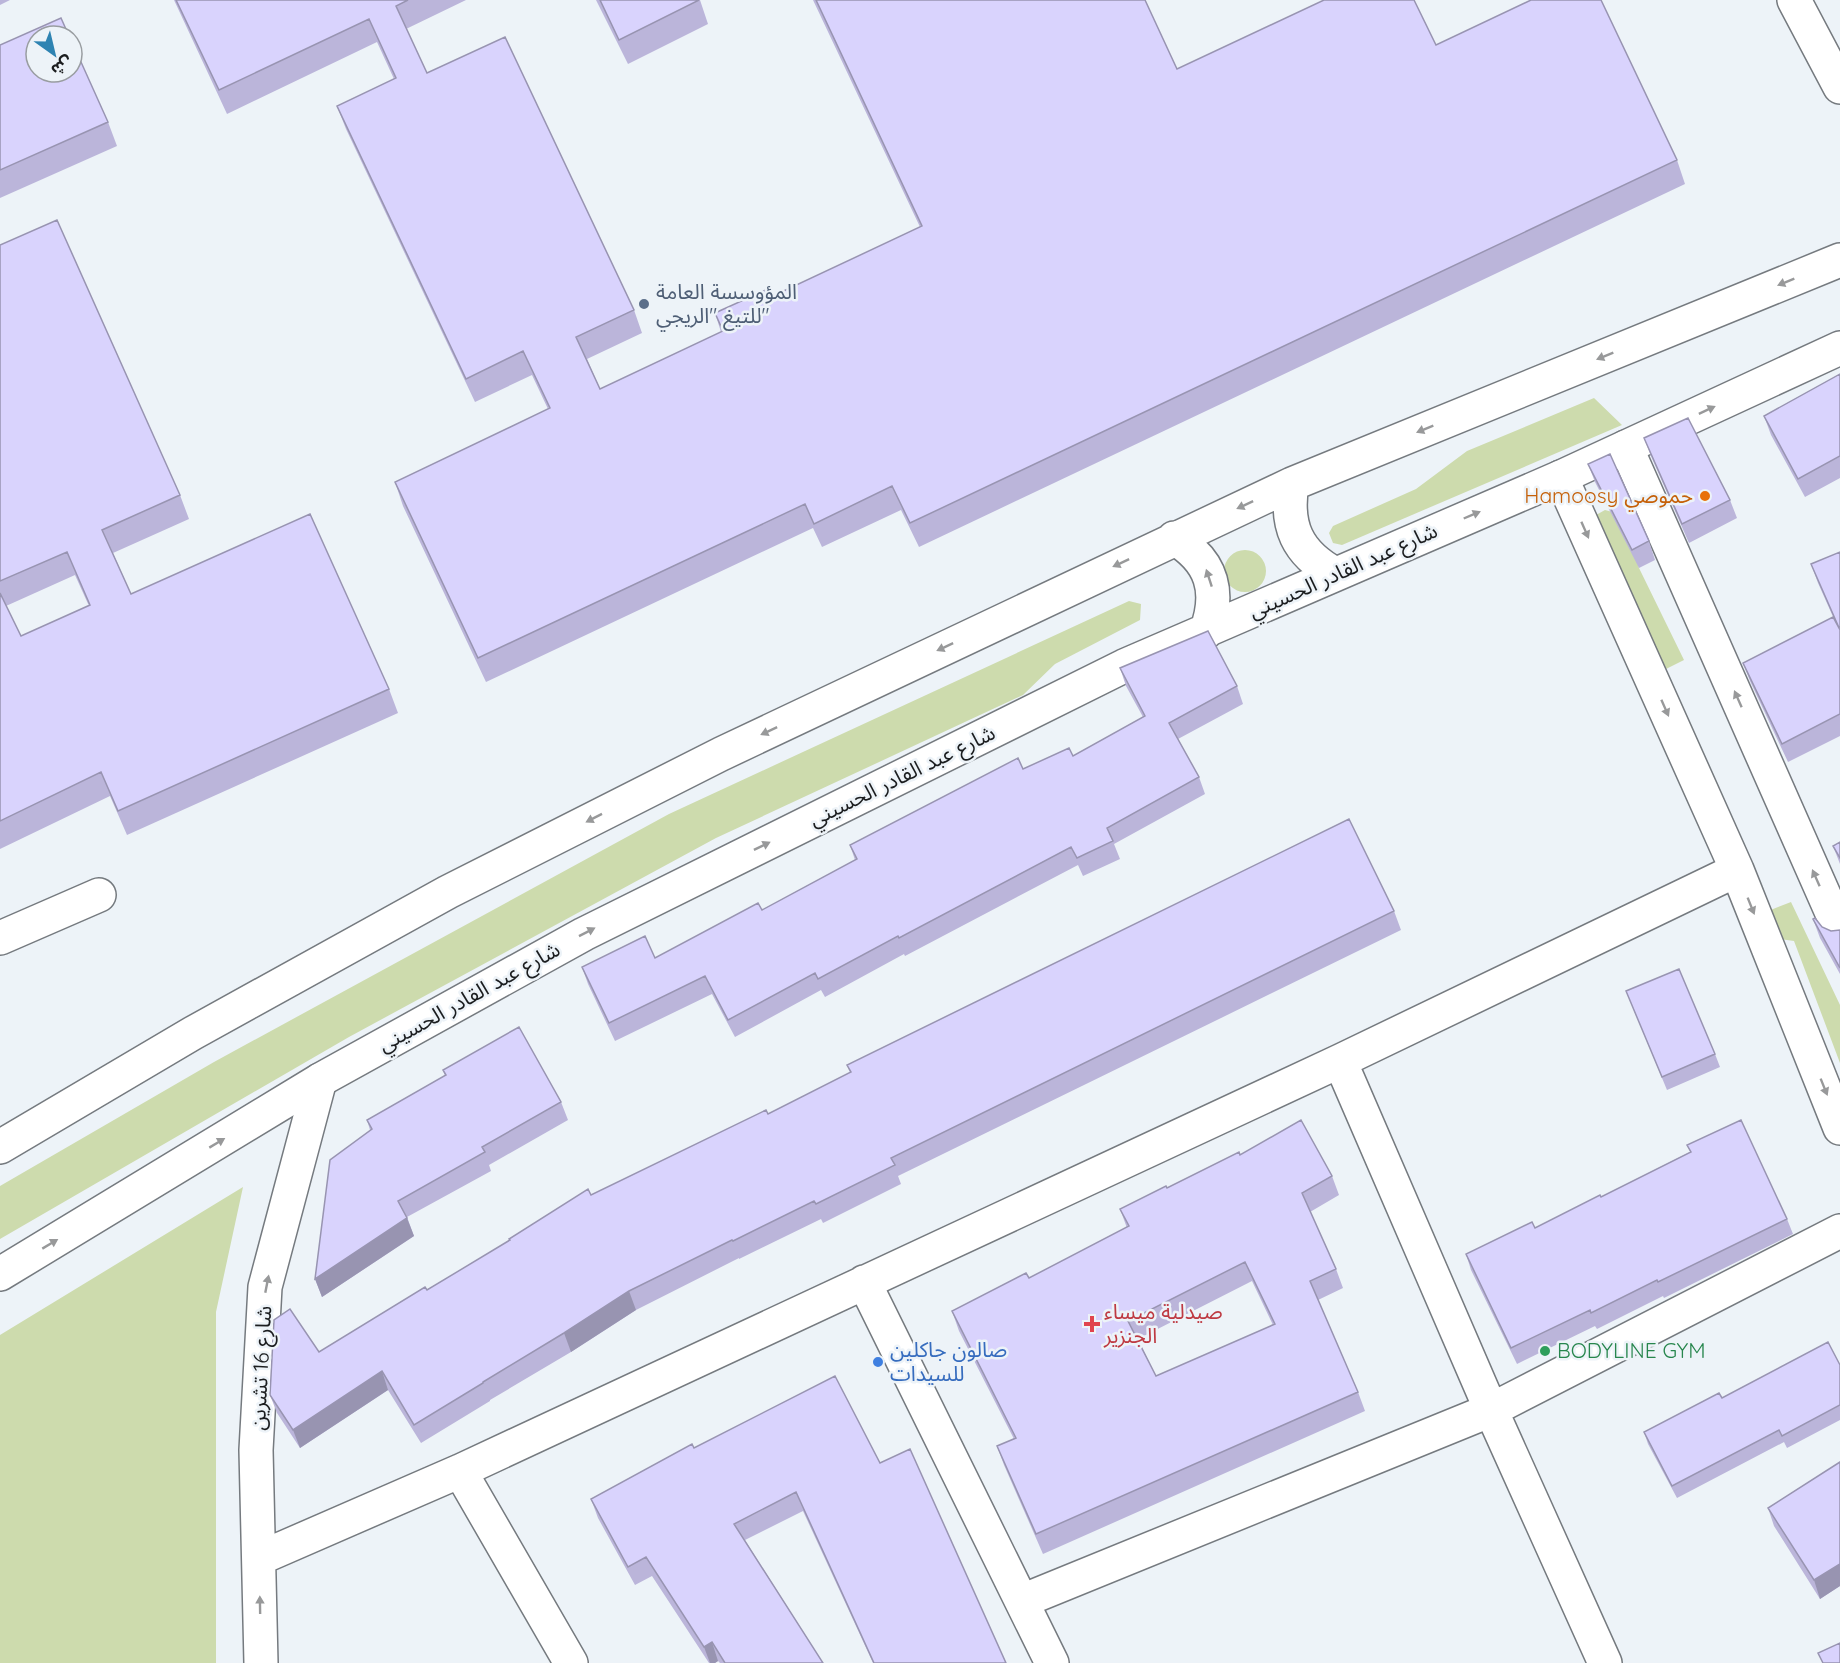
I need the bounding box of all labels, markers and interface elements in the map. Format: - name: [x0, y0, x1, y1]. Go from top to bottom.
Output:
- north arrow: [24, 24, 84, 84]
- text: ش: [48, 52, 77, 81]
- place label: المؤوسسة العامة للتيغ "الريجي": [656, 278, 797, 332]
- one-way arrow: [1777, 278, 1795, 287]
- marker: المؤوسسة العامة للتيغ "الريجي": [637, 297, 651, 311]
- one-way arrow: [1596, 351, 1614, 361]
- one-way arrow: [1698, 405, 1715, 414]
- one-way arrow: [1416, 425, 1434, 434]
- place label: Hamoosy حموصي: [1524, 482, 1693, 512]
- marker: Hamoosy حموصي: [1698, 489, 1712, 503]
- one-way arrow: [1237, 501, 1254, 510]
- one-way arrow: [1463, 510, 1481, 520]
- street label: شارع عبد القادر الحسيني: [1244, 517, 1443, 627]
- one-way arrow: [1580, 522, 1590, 540]
- one-way arrow: [1113, 559, 1130, 568]
- one-way arrow: [1204, 569, 1214, 587]
- one-way arrow: [937, 643, 954, 652]
- one-way arrow: [1733, 691, 1742, 708]
- one-way arrow: [1660, 699, 1670, 717]
- street label: شارع عبد القادر الحسيني: [804, 719, 1001, 835]
- one-way arrow: [760, 726, 777, 735]
- one-way arrow: [586, 813, 603, 823]
- one-way arrow: [753, 841, 770, 850]
- one-way arrow: [1812, 869, 1821, 886]
- one-way arrow: [1747, 897, 1756, 915]
- one-way arrow: [579, 927, 596, 937]
- street label: شارع عبد القادر الحسيني: [373, 935, 566, 1060]
- one-way arrow: [1820, 1078, 1829, 1096]
- one-way arrow: [209, 1137, 225, 1148]
- one-way arrow: [42, 1238, 58, 1249]
- one-way arrow: [263, 1274, 272, 1293]
- place label: صيدلية ميساء الجنزير: [1103, 1298, 1223, 1348]
- street label: شارع 16 تشرين: [244, 1305, 279, 1431]
- marker: صيدلية ميساء الجنزير: [1085, 1317, 1099, 1331]
- place label: صالون جاكلين للسيدات: [890, 1336, 1007, 1386]
- place label: BODYLINE GYM: [1557, 1337, 1706, 1363]
- marker: BODYLINE GYM: [1538, 1344, 1552, 1358]
- marker: صالون جاكلين للسيدات: [871, 1355, 885, 1369]
- one-way arrow: [256, 1595, 265, 1614]

